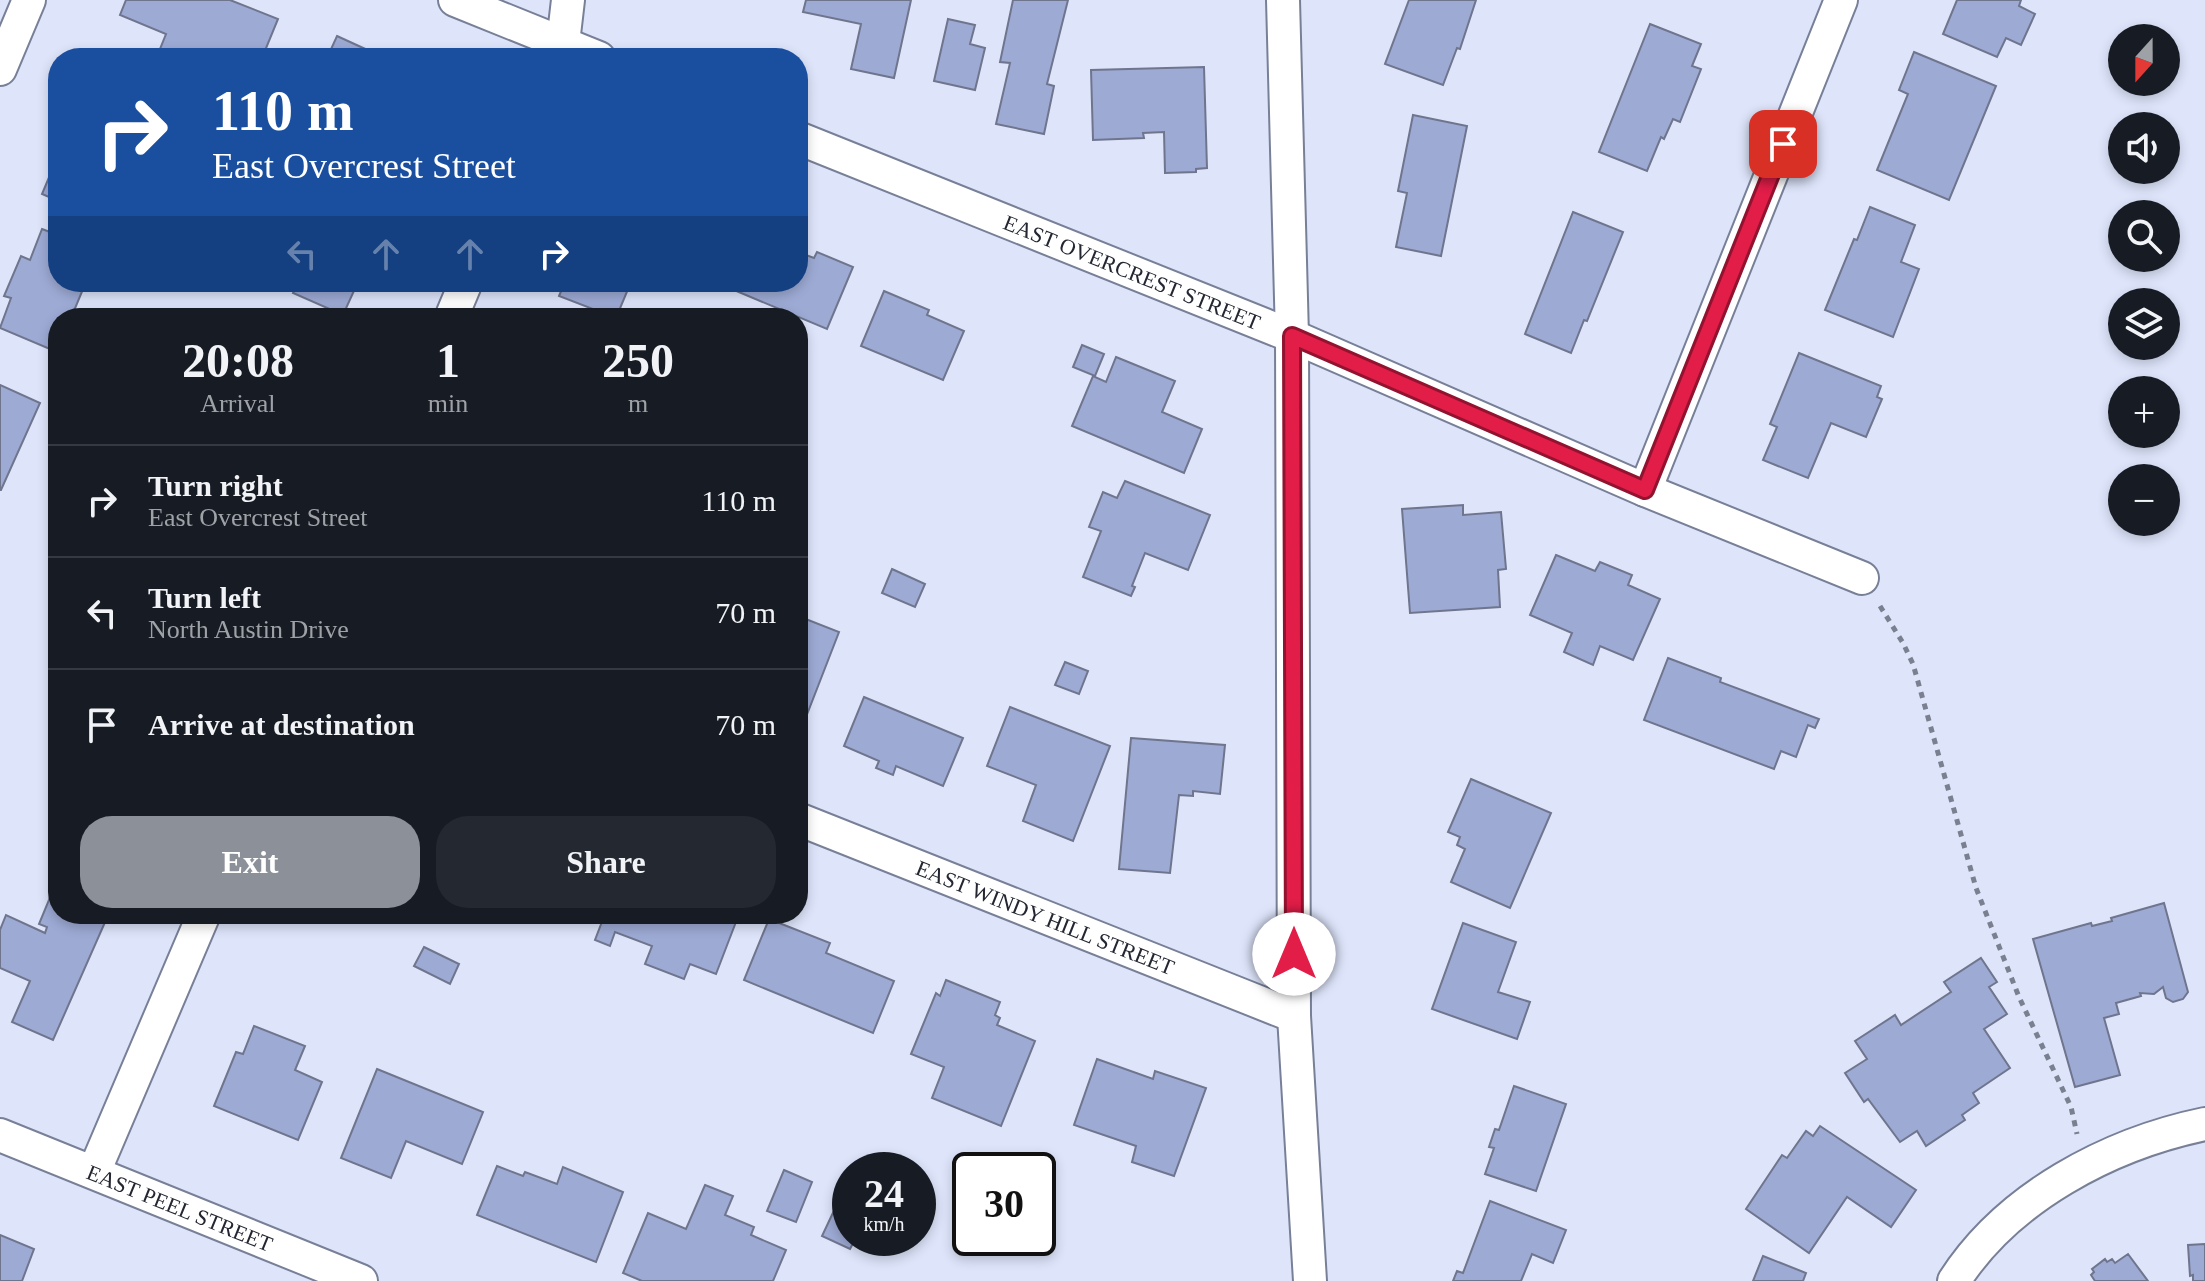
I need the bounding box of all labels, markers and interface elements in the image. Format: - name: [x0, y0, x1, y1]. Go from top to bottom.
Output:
- north arrow: [2108, 24, 2180, 96]
- map controls: [2108, 24, 2180, 536]
- icon: right: [80, 80, 184, 184]
- text: 110 m: [212, 80, 354, 142]
- pin: [1749, 110, 1817, 178]
- button: sound: [2108, 112, 2180, 184]
- icon: arrive: [1761, 122, 1805, 166]
- text: East Overcrest Street: [212, 146, 516, 186]
- button: search: [2108, 200, 2180, 272]
- street label: EAST OVERCREST STREET: [1000, 210, 1264, 335]
- icon: left: [280, 232, 324, 276]
- icon: ahead: [364, 232, 408, 276]
- icon: ahead: [448, 232, 492, 276]
- icon: right: [532, 232, 576, 276]
- button: layers: [2108, 288, 2180, 360]
- text: 20:08: [182, 334, 294, 387]
- text: 1: [436, 334, 460, 387]
- text: 250: [602, 334, 674, 387]
- button: +: [2108, 376, 2180, 448]
- text: Arrival: [200, 389, 275, 418]
- text: min: [428, 389, 468, 418]
- text: m: [628, 389, 648, 418]
- button: −: [2108, 464, 2180, 536]
- text: Turn right: [148, 469, 283, 502]
- icon: right: [80, 479, 124, 523]
- text: 110 m: [701, 484, 776, 517]
- text: East Overcrest Street: [148, 503, 367, 532]
- text: Turn left: [148, 581, 261, 614]
- icon: left: [80, 591, 124, 635]
- text: 70 m: [715, 596, 776, 629]
- text: North Austin Drive: [148, 615, 349, 644]
- icon: arrive: [80, 703, 124, 747]
- text: Arrive at destination: [148, 708, 415, 741]
- text: 70 m: [715, 708, 776, 741]
- button: Exit: [80, 816, 420, 908]
- button: Share: [436, 816, 776, 908]
- street label: EAST WINDY HILL STREET: [912, 855, 1178, 980]
- position arrow: [1252, 912, 1336, 996]
- speed limit sign: 30: [952, 1152, 1056, 1256]
- street label: EAST PEEL STREET: [83, 1159, 277, 1257]
- text: 24: [864, 1171, 904, 1216]
- text: km/h: [863, 1213, 905, 1235]

